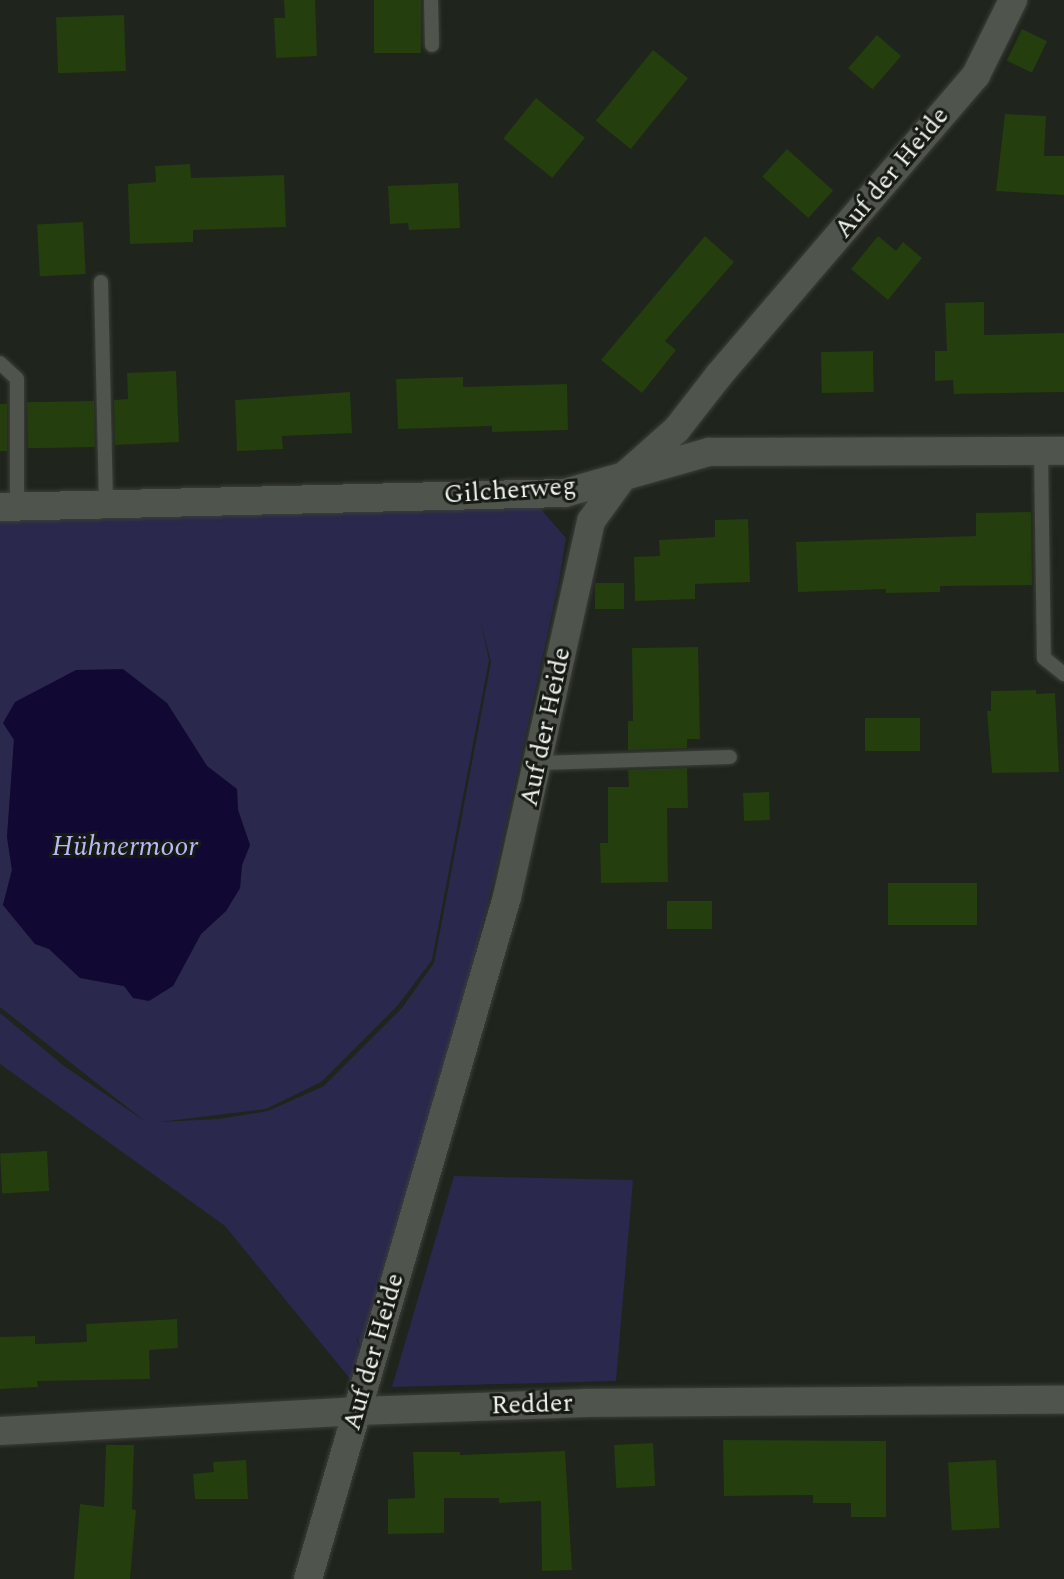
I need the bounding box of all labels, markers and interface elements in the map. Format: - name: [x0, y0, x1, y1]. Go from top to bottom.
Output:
- street label: Auf der Heide: [828, 101, 956, 245]
- street label: Gilcherweg: [443, 471, 577, 511]
- street label: Auf der Heide: [514, 645, 578, 809]
- water label: Hühnermoor: [52, 830, 198, 864]
- street label: Auf der Heide: [337, 1270, 411, 1434]
- street label: Redder: [491, 1388, 573, 1422]

